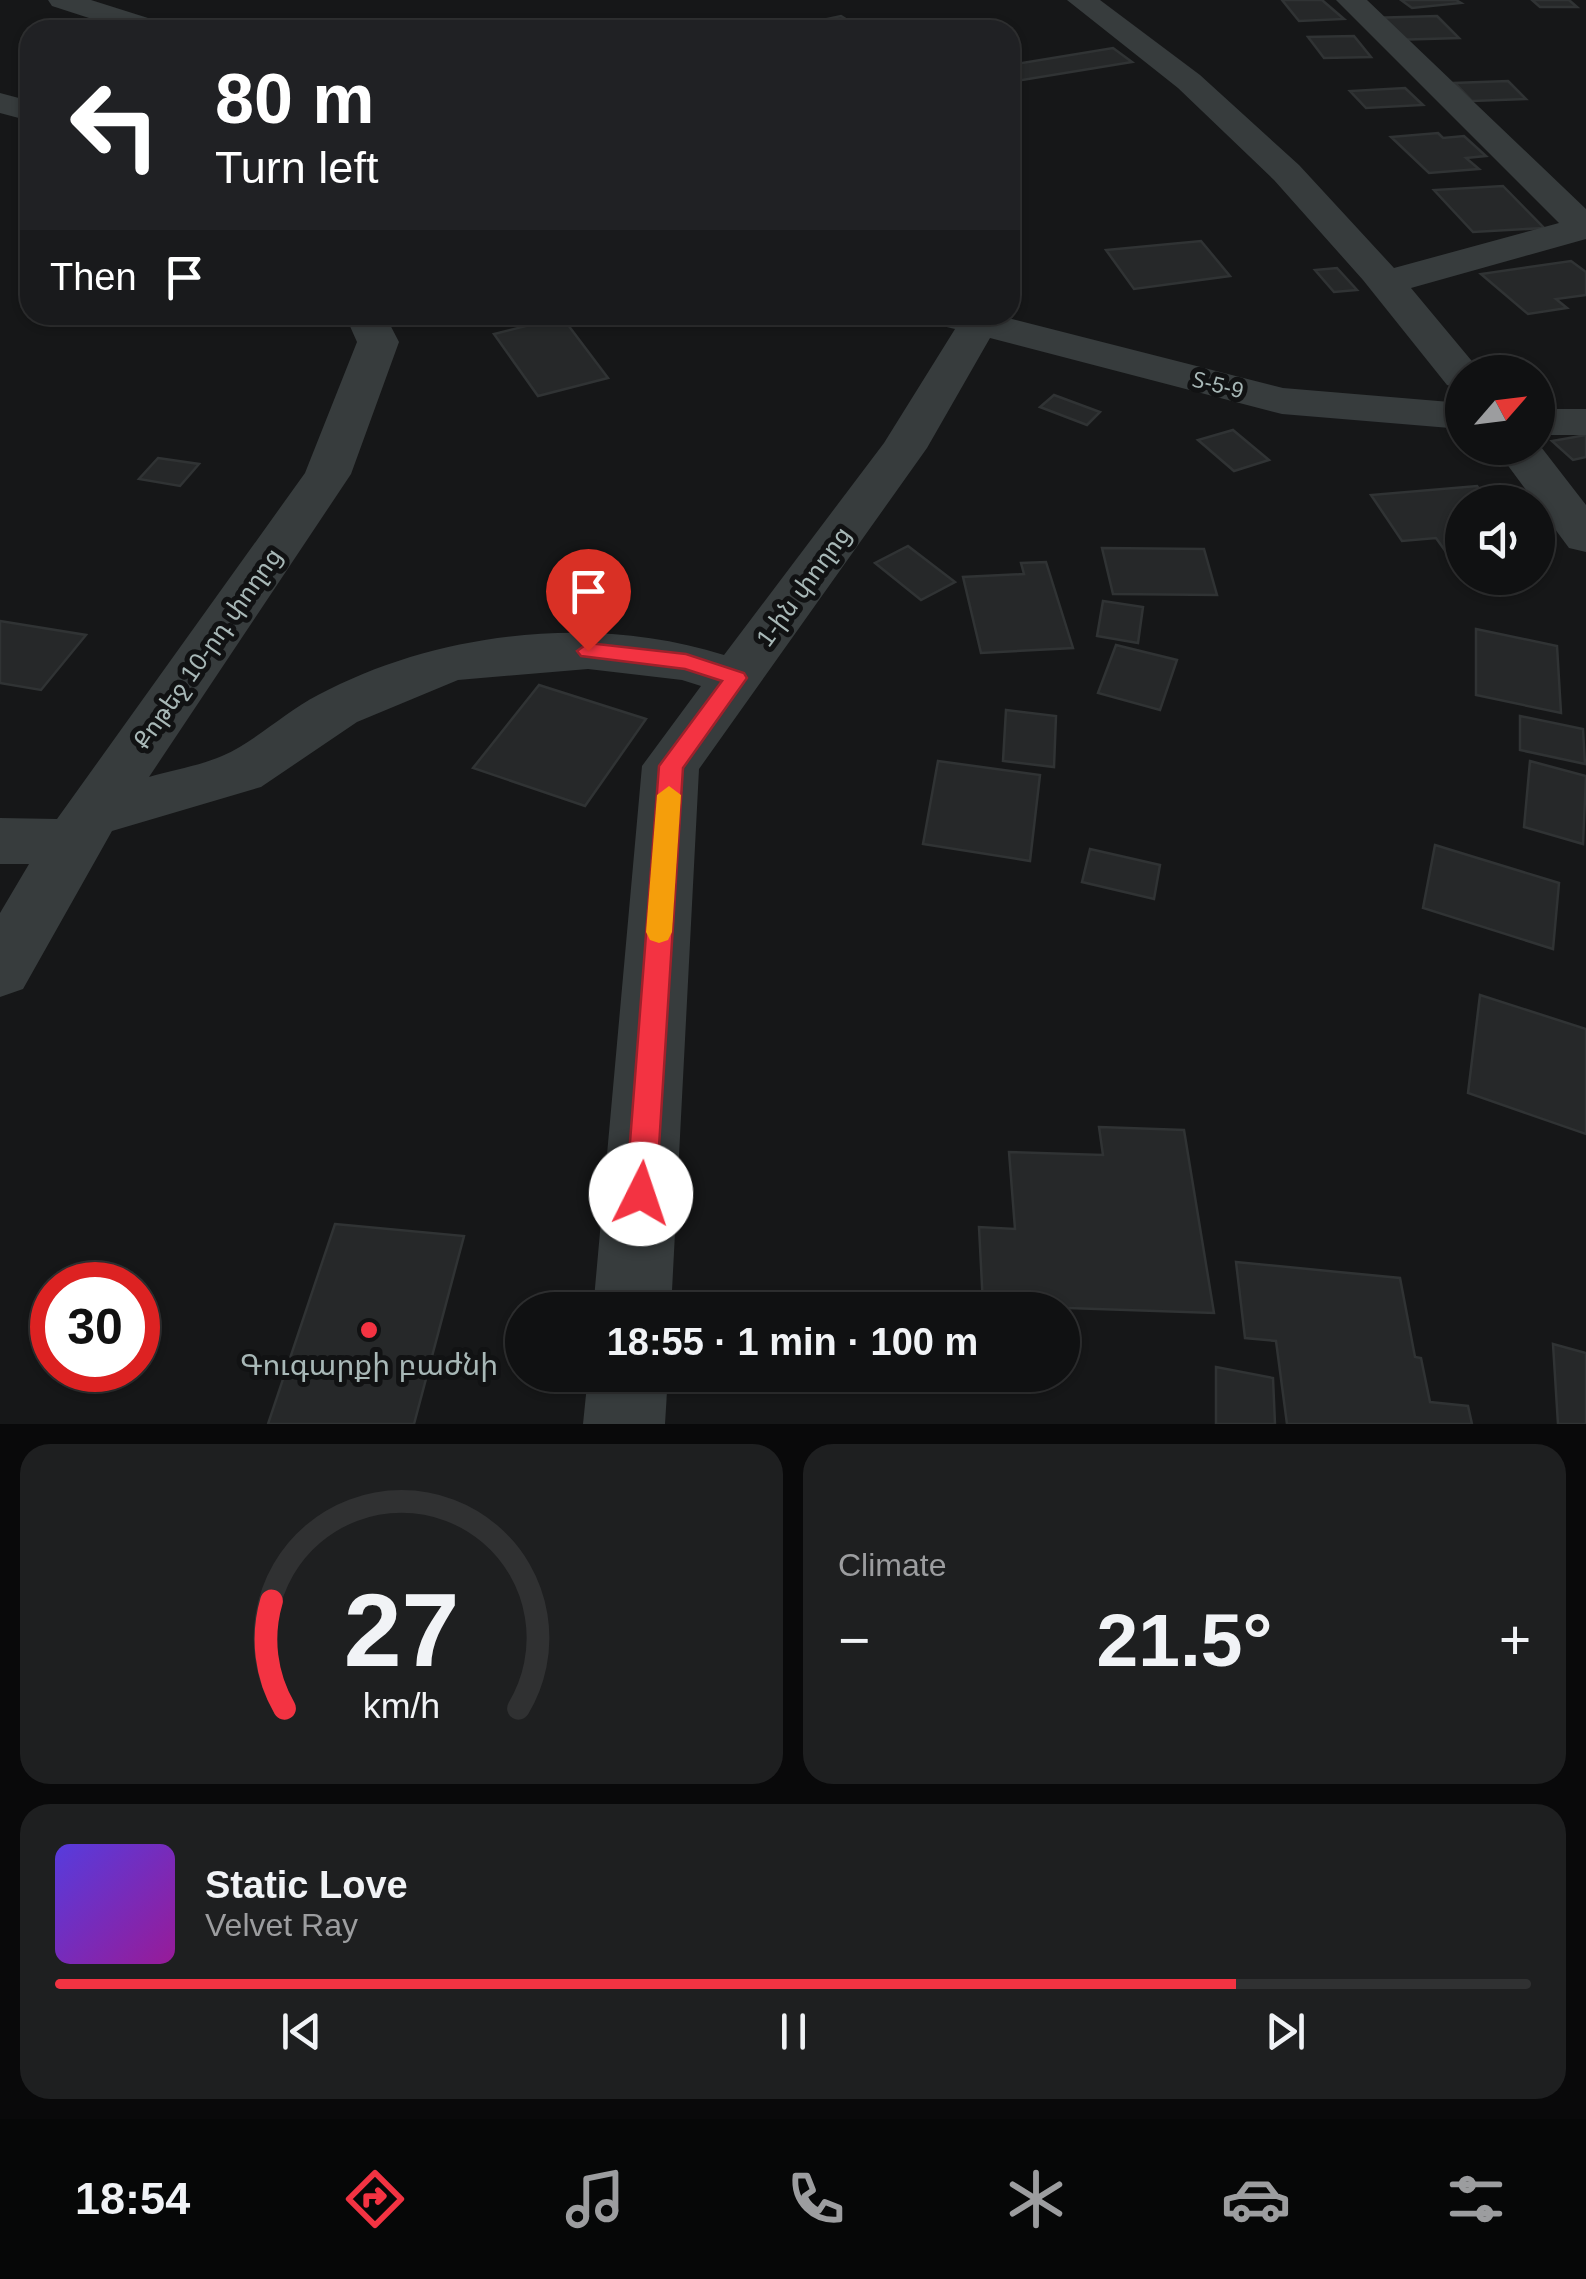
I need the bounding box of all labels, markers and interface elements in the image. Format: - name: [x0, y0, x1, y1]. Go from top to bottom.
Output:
- icon: left: [50, 60, 180, 190]
- text: 80 m: [215, 60, 375, 138]
- text: Turn left: [215, 142, 378, 193]
- icon: arrive: [157, 250, 212, 305]
- text: Then: [50, 256, 137, 298]
- north arrow: [1445, 355, 1555, 465]
- map controls: [1445, 355, 1555, 595]
- street label: Տ-5-9: [1190, 367, 1246, 403]
- button: sound: [1445, 485, 1555, 595]
- street label: 1-ին փողոց: [750, 521, 857, 652]
- street label: Քոթեջ 10-րդ փողոց: [127, 542, 288, 754]
- pin: [546, 549, 631, 652]
- icon: arrive: [561, 564, 616, 619]
- position arrow: [589, 1142, 693, 1246]
- speed limit sign: 30: [30, 1262, 160, 1392]
- marker: Գուգարքի բաժնի: [358, 1319, 380, 1341]
- text: 18:55 · 1 min · 100 m: [607, 1321, 978, 1363]
- place label: Գուգարքի բաժնի: [240, 1348, 498, 1382]
- text: Climate: [838, 1547, 946, 1583]
- text: 27: [344, 1572, 459, 1688]
- text: 21.5°: [1097, 1598, 1272, 1682]
- text: −: [838, 1609, 870, 1671]
- text: +: [1499, 1609, 1531, 1671]
- text: km/h: [363, 1686, 440, 1726]
- text: Static Love: [205, 1864, 408, 1906]
- text: Velvet Ray: [205, 1907, 358, 1943]
- icon: previous: [274, 2004, 329, 2059]
- icon: pause: [766, 2004, 821, 2059]
- icon: next: [1258, 2004, 1313, 2059]
- icon: directions: [340, 2164, 410, 2234]
- icon: music: [560, 2164, 630, 2234]
- icon: phone: [781, 2164, 851, 2234]
- icon: climate: [1001, 2164, 1071, 2234]
- icon: car: [1221, 2164, 1291, 2234]
- icon: filters: [1441, 2164, 1511, 2234]
- text: 18:54: [75, 2173, 190, 2224]

